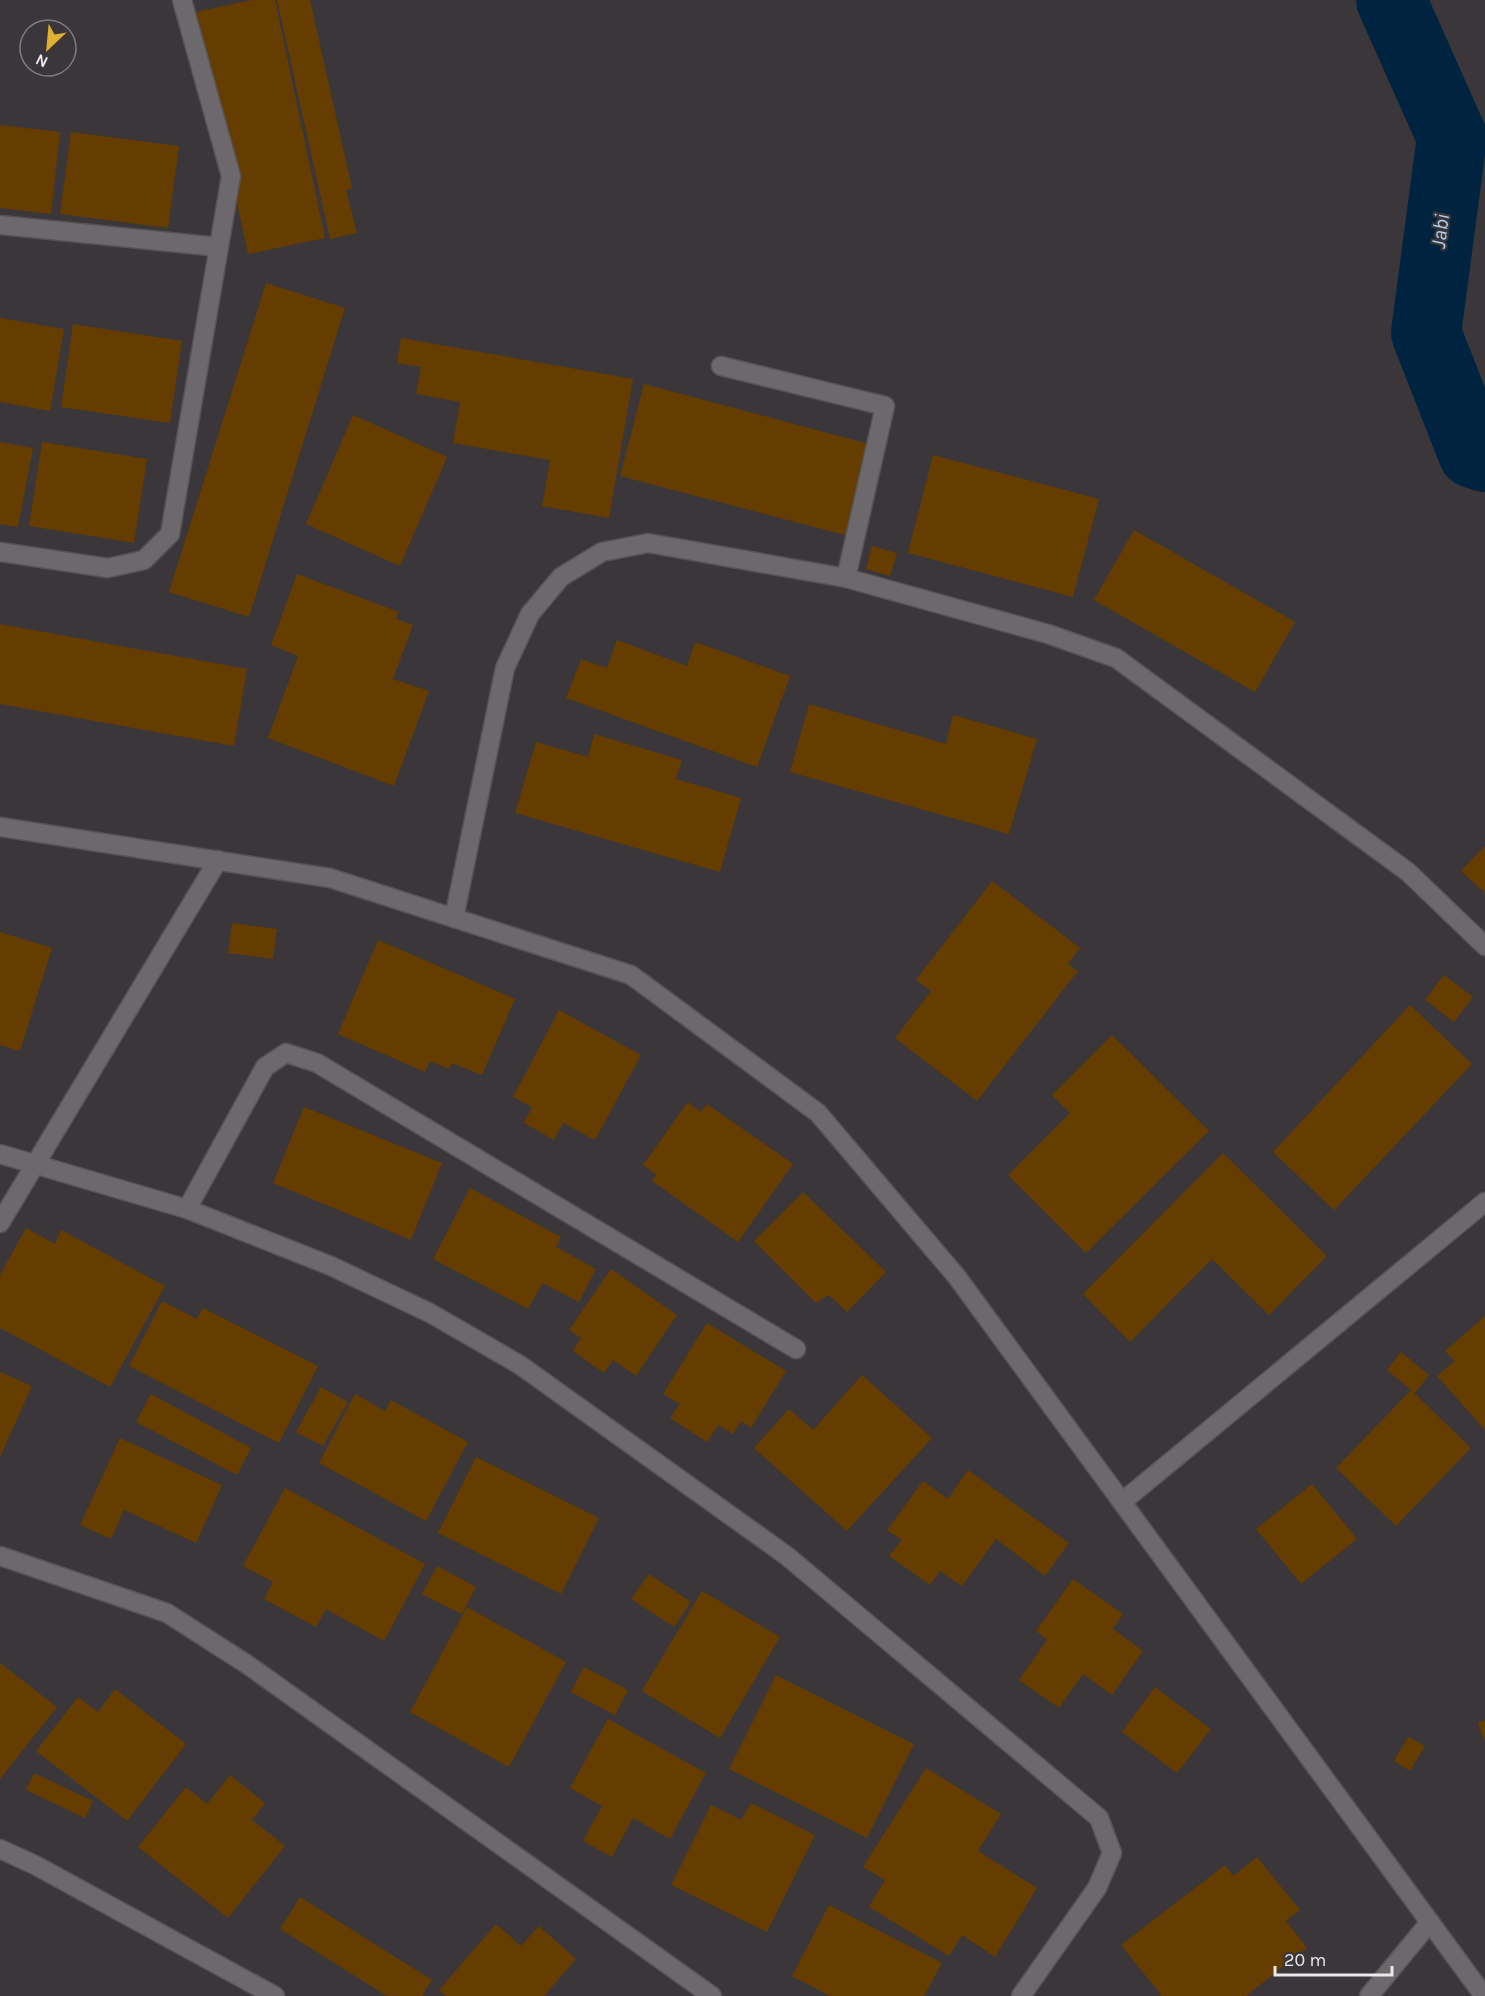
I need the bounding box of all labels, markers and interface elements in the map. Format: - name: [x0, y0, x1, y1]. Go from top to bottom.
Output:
- north arrow: [18, 18, 78, 78]
- text: N: [32, 50, 51, 72]
- water label: Jabi: [1426, 212, 1454, 250]
- scale bar: [1275, 1939, 1392, 1977]
- text: 20 m: [1284, 1949, 1326, 1971]

